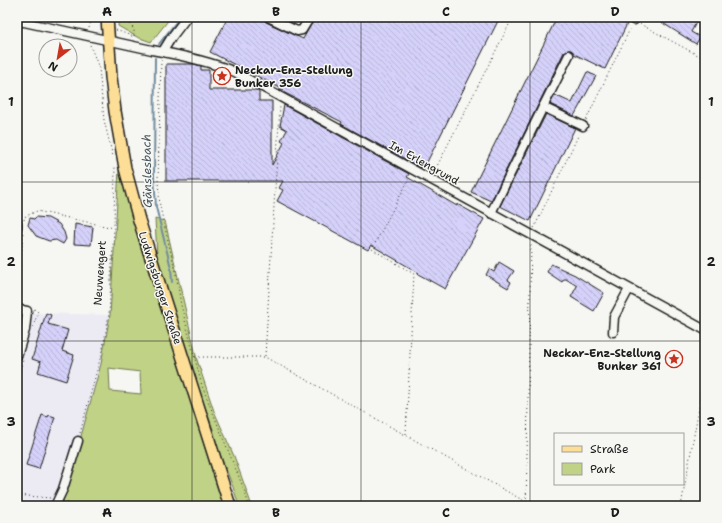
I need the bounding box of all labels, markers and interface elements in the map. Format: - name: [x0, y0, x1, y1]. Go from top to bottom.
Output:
- text: A: [102, 3, 112, 20]
- text: B: [272, 3, 280, 20]
- text: C: [442, 3, 450, 20]
- text: D: [610, 3, 620, 20]
- north arrow: [38, 38, 78, 78]
- text: N: [45, 57, 61, 75]
- place label: Neckar-Enz-Stellung Bunker 356: [235, 63, 353, 91]
- place icon: Neckar-Enz-Stellung Bunker 356: [212, 66, 232, 86]
- text: 1: [8, 93, 14, 110]
- text: 1: [708, 93, 714, 110]
- water label: Gänslesbach: [138, 134, 156, 208]
- street label: Im Erlengrund: [386, 138, 462, 188]
- street label: Ludwigsburger Straße: [135, 230, 185, 346]
- street label: Neuwengert: [90, 240, 110, 306]
- text: 2: [6, 253, 16, 270]
- text: 2: [706, 253, 716, 270]
- place label: Neckar-Enz-Stellung Bunker 361: [543, 346, 661, 374]
- place icon: Neckar-Enz-Stellung Bunker 361: [664, 349, 684, 369]
- text: 3: [6, 413, 16, 430]
- text: 3: [706, 413, 716, 430]
- legend: [554, 433, 684, 485]
- text: Straße: [590, 441, 629, 457]
- text: Park: [590, 461, 616, 477]
- text: A: [102, 504, 112, 521]
- text: B: [272, 504, 280, 521]
- text: C: [442, 504, 450, 521]
- text: D: [610, 504, 620, 521]

